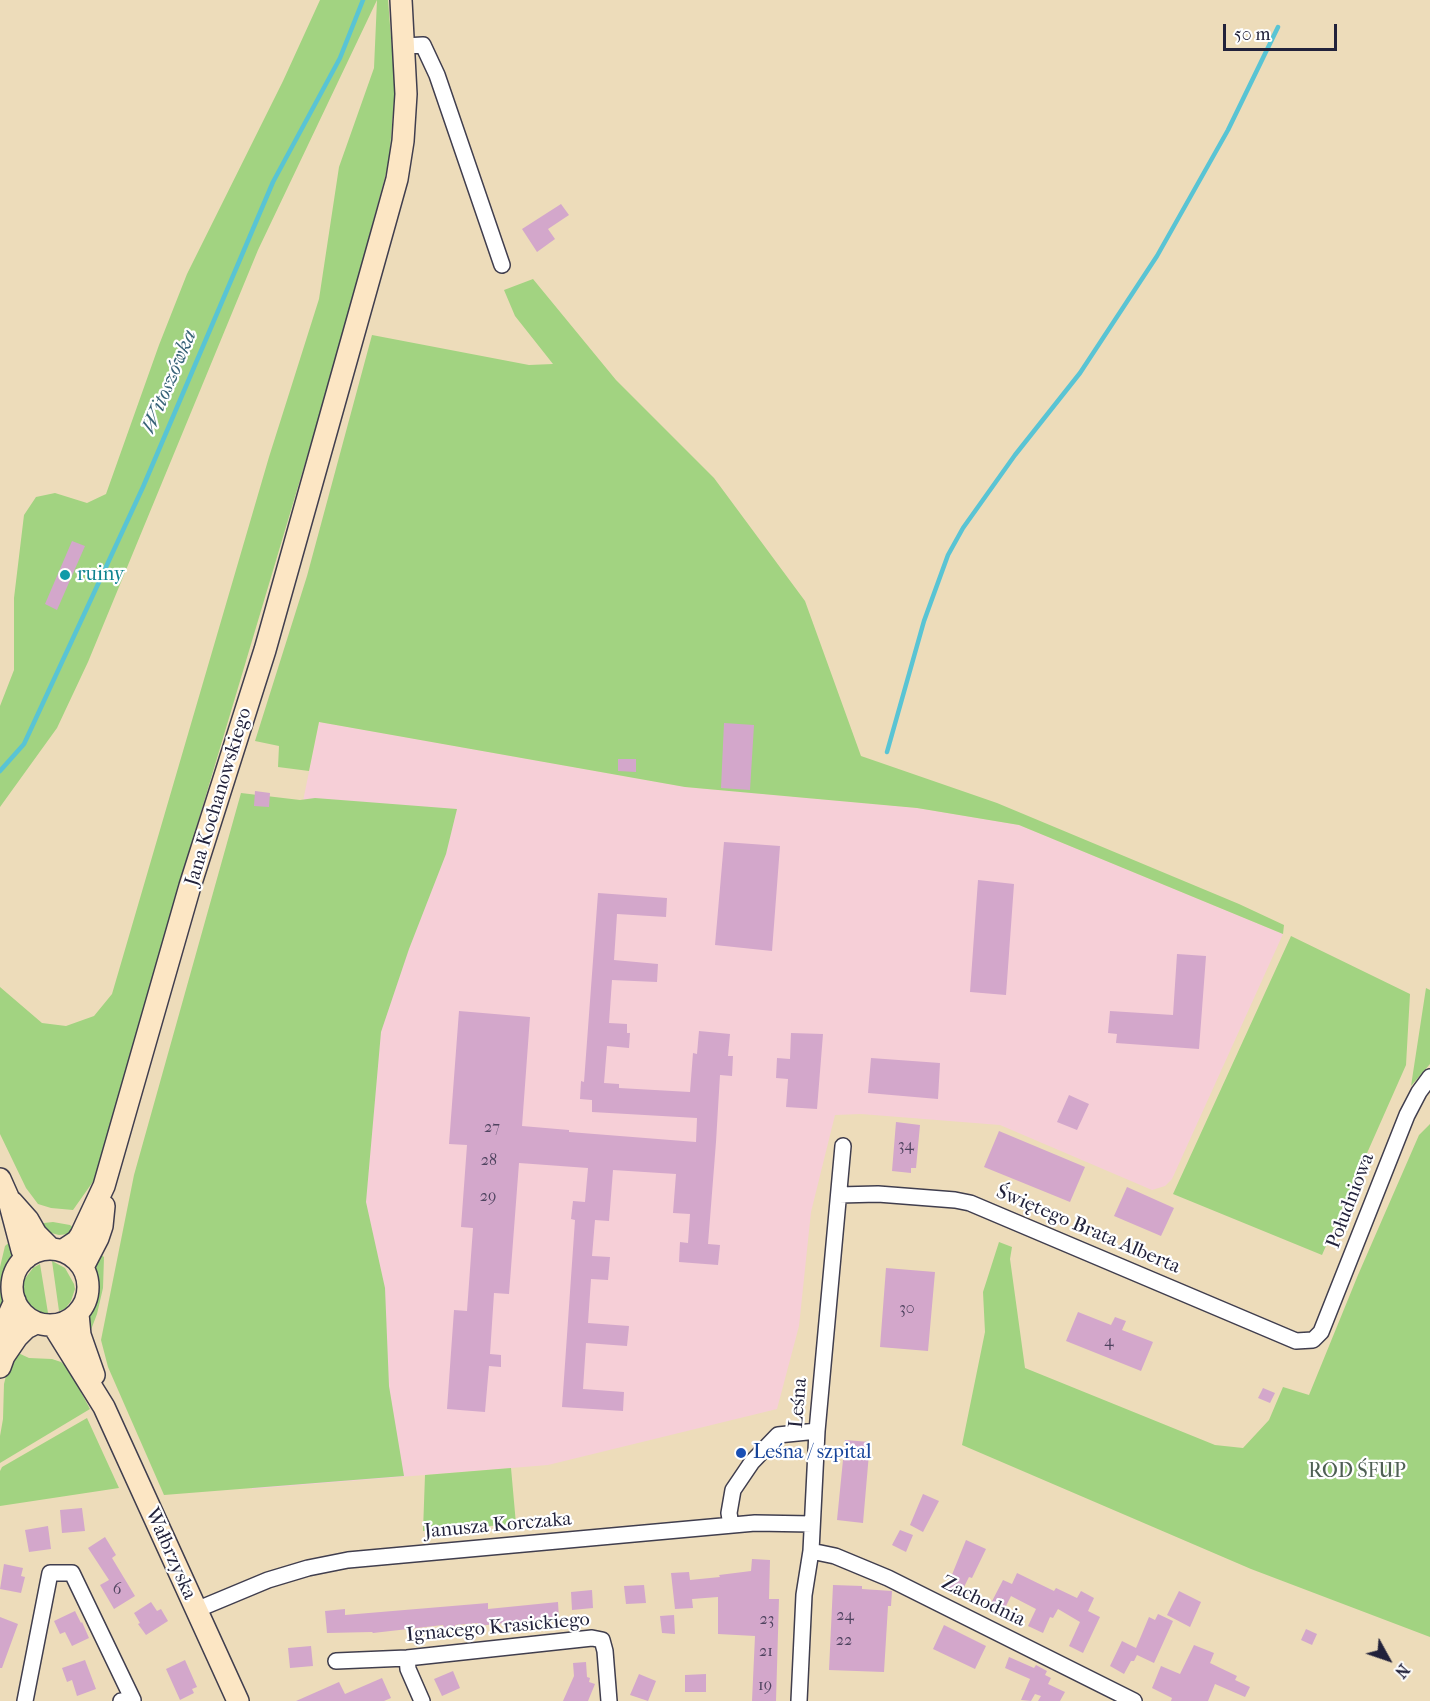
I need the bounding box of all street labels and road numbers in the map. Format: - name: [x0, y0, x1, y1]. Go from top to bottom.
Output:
- street label: Jana Kochanowskiego: [180, 705, 258, 889]
- street label: Południowa: [1322, 1150, 1380, 1252]
- street label: Świętego Brata Alberta: [992, 1180, 1184, 1280]
- street label: Leśna: [785, 1377, 813, 1429]
- street label: Wałbrzyska: [139, 1504, 201, 1604]
- street label: Janusza Korczaka: [423, 1508, 573, 1544]
- street label: Zachodnia: [937, 1571, 1029, 1633]
- street label: Ignacego Krasickiego: [405, 1608, 591, 1648]

